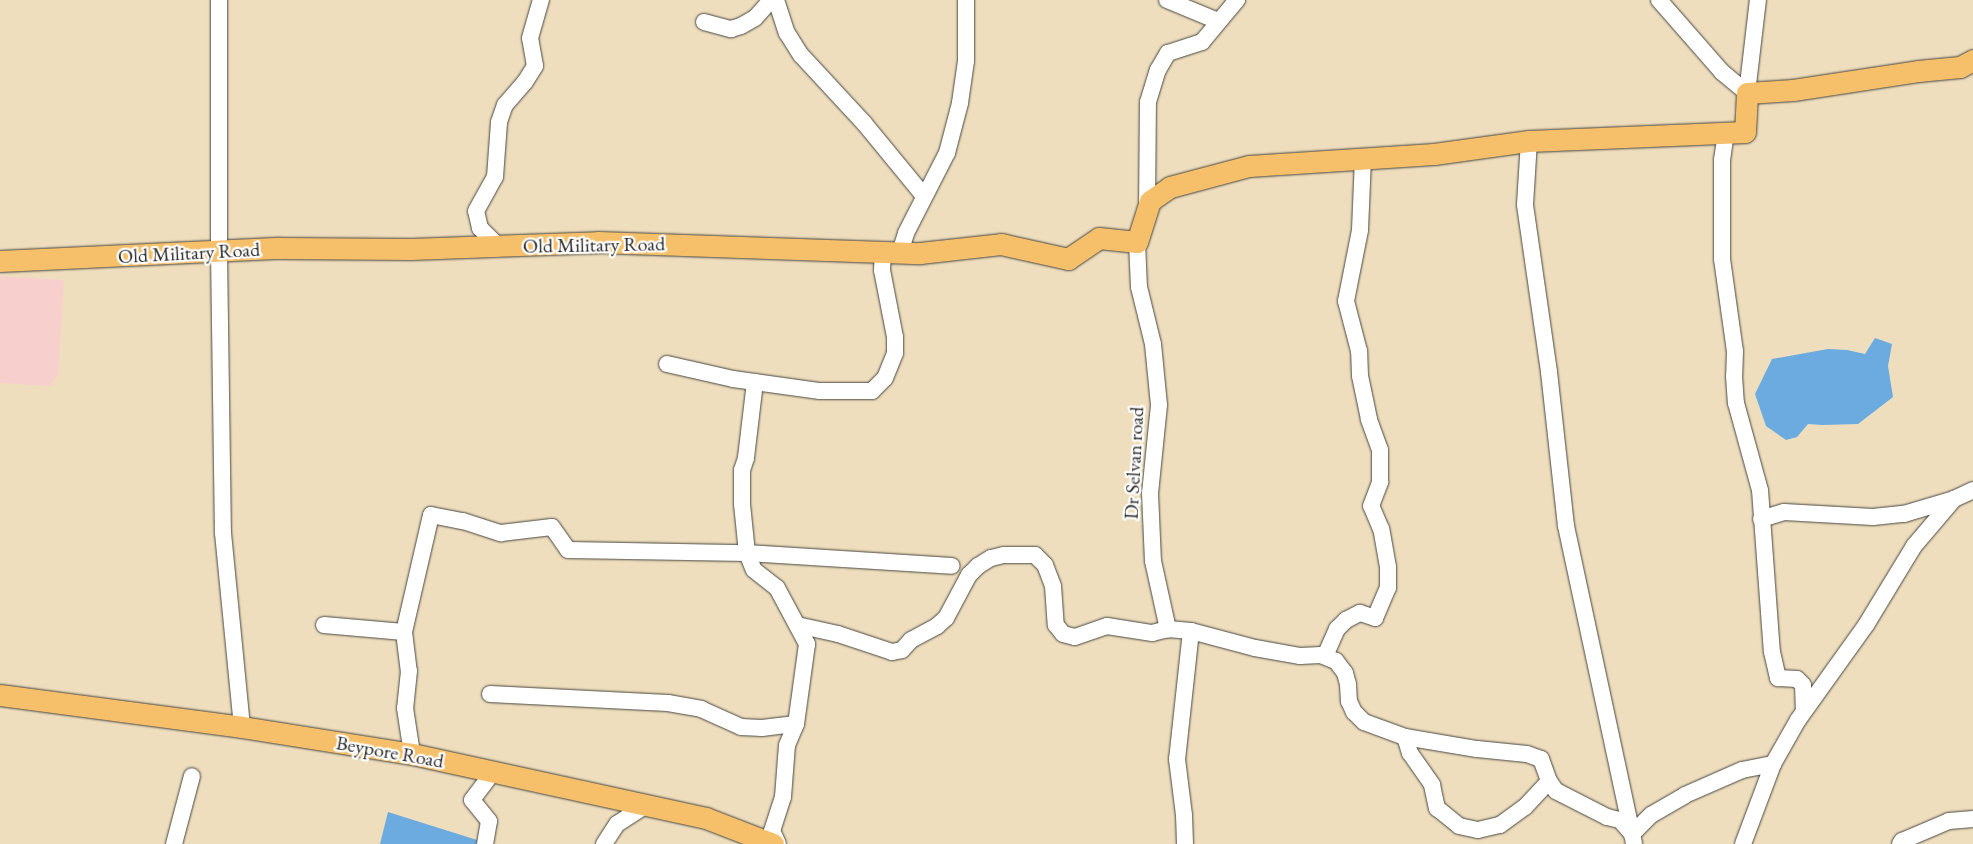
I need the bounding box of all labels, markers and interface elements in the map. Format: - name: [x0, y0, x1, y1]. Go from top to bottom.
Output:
- street label: Old Military Road: [523, 232, 665, 258]
- street label: Old Military Road: [117, 237, 261, 269]
- street label: Dr Selvan road: [1119, 406, 1149, 520]
- street label: Beypore Road: [334, 731, 446, 773]

